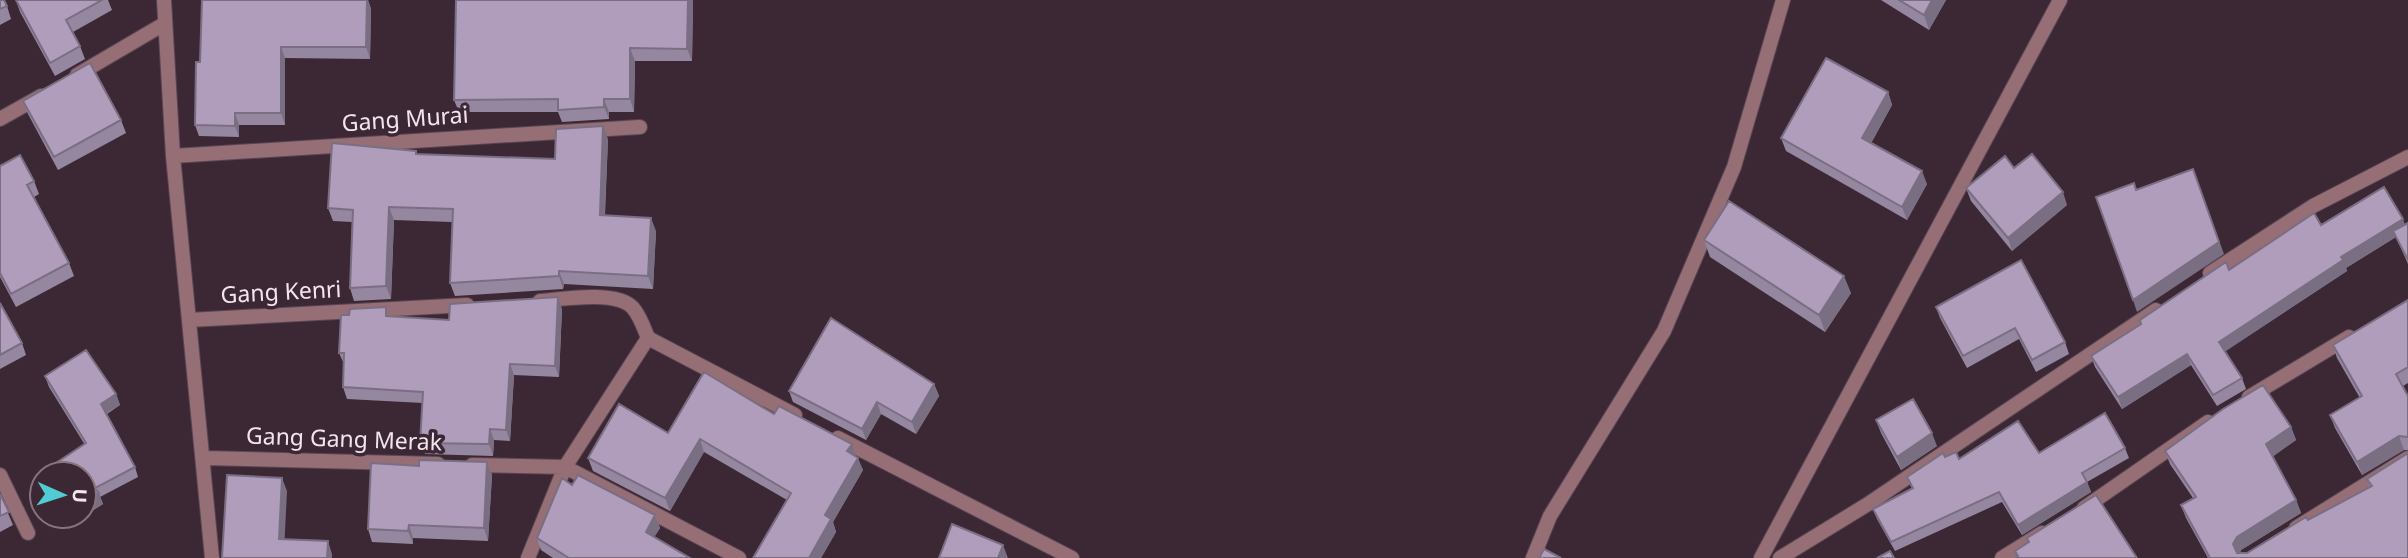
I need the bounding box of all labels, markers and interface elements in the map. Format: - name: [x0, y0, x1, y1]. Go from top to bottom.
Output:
- street label: Gang Murai: [340, 98, 469, 138]
- street label: Gang Kenri: [220, 272, 342, 310]
- street label: Gang Gang Merak: [246, 419, 443, 457]
- north arrow: [28, 460, 98, 530]
- text: U: [67, 488, 93, 504]

